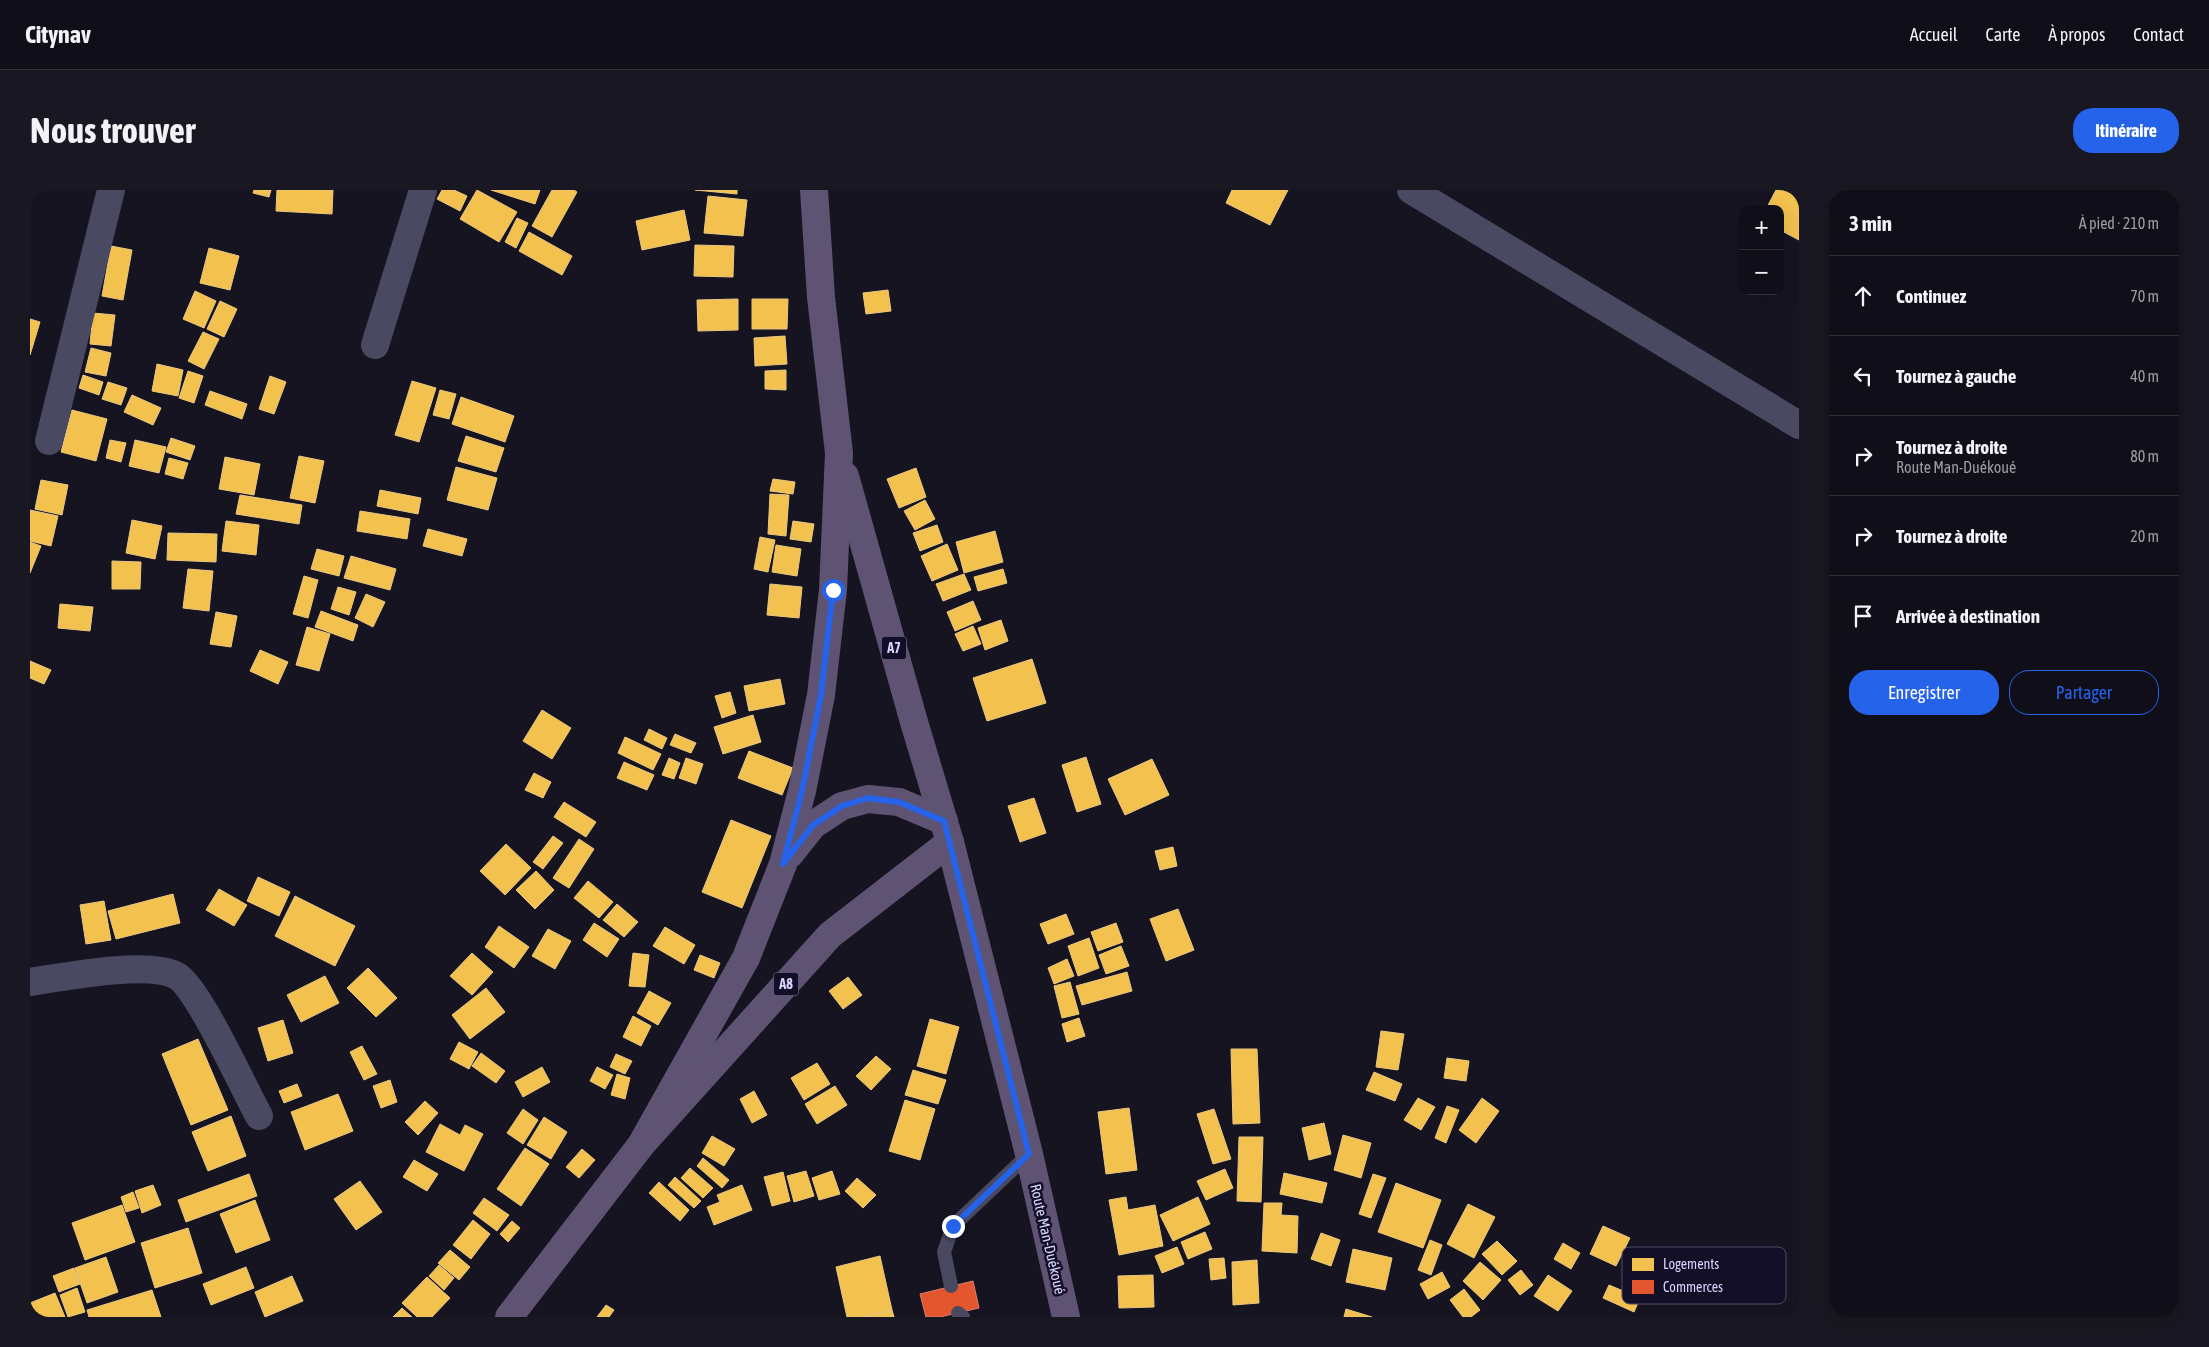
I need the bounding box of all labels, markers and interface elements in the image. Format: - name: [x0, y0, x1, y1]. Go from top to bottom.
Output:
- text: Citynav: [25, 21, 91, 48]
- text: Accueil: [1910, 24, 1958, 45]
- text: Carte: [1986, 24, 2020, 45]
- text: À propos: [2048, 24, 2105, 45]
- text: Contact: [2133, 24, 2184, 45]
- button: Itinéraire: [2073, 108, 2179, 153]
- text: Nous trouver: [30, 110, 195, 150]
- map controls: [1739, 205, 1784, 295]
- button: +: [1739, 205, 1784, 250]
- text: 3 min: [1849, 211, 1892, 235]
- text: À pied · 210 m: [2079, 214, 2159, 232]
- button: −: [1739, 250, 1784, 295]
- icon: ahead: [1849, 282, 1877, 310]
- text: Continuez: [1896, 285, 1966, 307]
- text: 70 m: [2130, 287, 2159, 305]
- icon: left: [1849, 362, 1877, 390]
- text: Tournez à gauche: [1896, 365, 2016, 387]
- text: 40 m: [2130, 367, 2159, 385]
- text: Tournez à droite: [1896, 436, 2007, 458]
- icon: right: [1849, 442, 1877, 470]
- text: 80 m: [2130, 447, 2159, 465]
- text: Route Man-Duékoué: [1896, 458, 2016, 476]
- icon: right: [1849, 522, 1877, 550]
- text: Tournez à droite: [1896, 525, 2007, 547]
- text: 20 m: [2130, 527, 2159, 545]
- route start: [822, 579, 845, 602]
- icon: arrive: [1849, 602, 1877, 630]
- text: Arrivée à destination: [1896, 605, 2040, 627]
- road number: A7: [882, 636, 906, 659]
- button: Enregistrer: [1849, 670, 1999, 715]
- button: Partager: [2009, 670, 2159, 715]
- road number: A8: [774, 972, 798, 996]
- street label: Route Man-Duékoué: [1027, 1182, 1069, 1296]
- route end: [942, 1215, 965, 1238]
- legend: [1622, 1247, 1786, 1304]
- text: Logements: [1663, 1256, 1719, 1272]
- text: Commerces: [1663, 1279, 1723, 1295]

